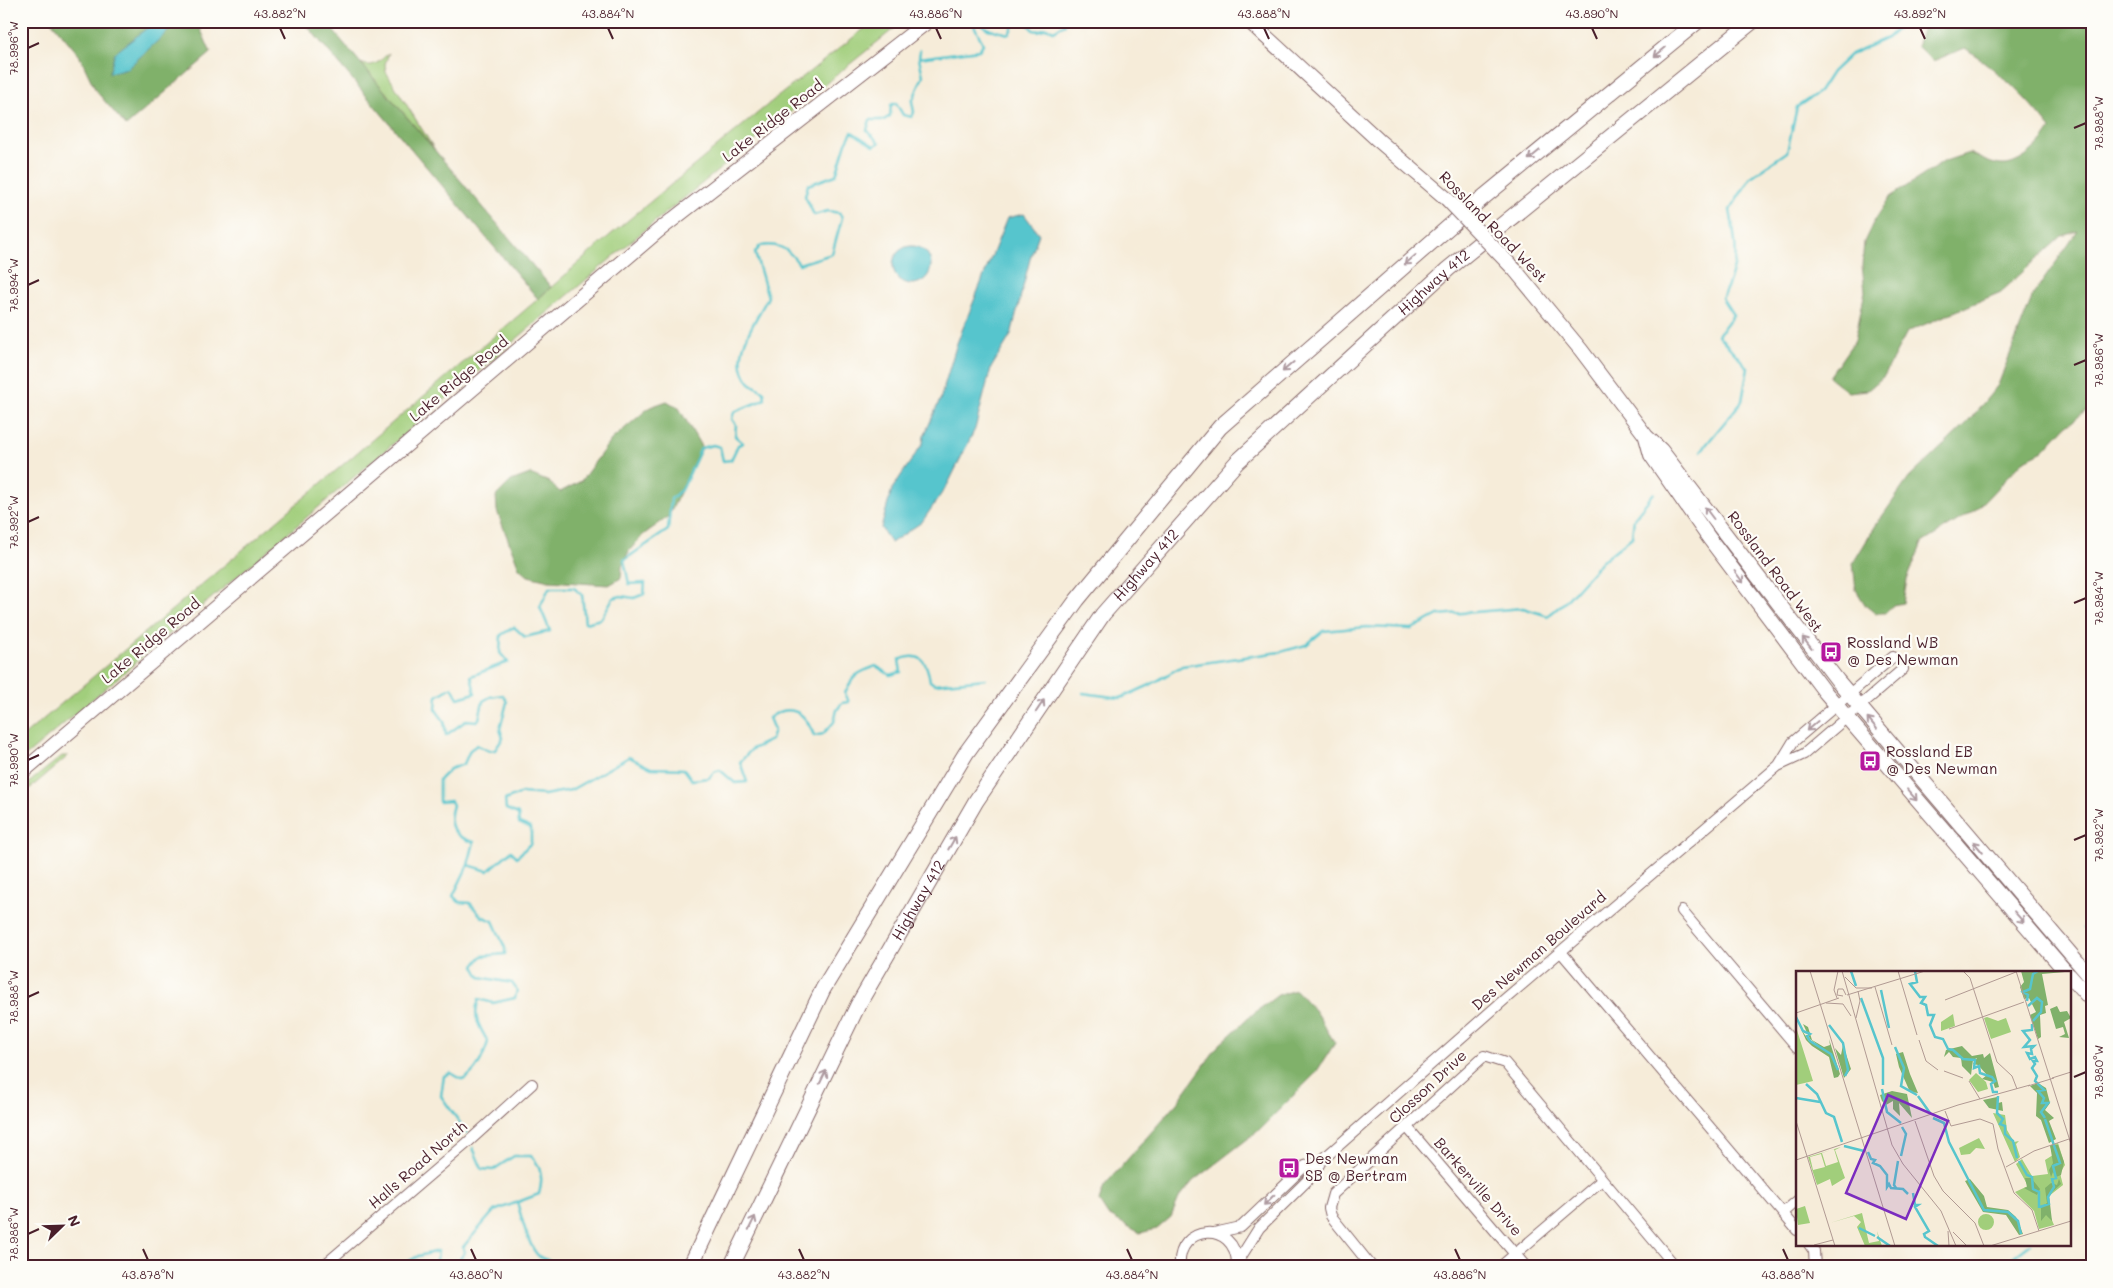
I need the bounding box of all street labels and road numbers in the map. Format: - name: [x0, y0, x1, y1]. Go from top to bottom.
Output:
- street label: Lake Ridge Road: [718, 74, 827, 166]
- street label: Rossland Road West: [1435, 166, 1552, 286]
- street label: Highway 412: [1393, 244, 1473, 319]
- street label: Lake Ridge Road: [405, 331, 512, 425]
- street label: Rossland Road West: [1723, 507, 1828, 636]
- street label: Highway 412: [1108, 524, 1183, 605]
- street label: Lake Ridge Road: [97, 593, 204, 687]
- street label: Highway 412: [886, 856, 949, 944]
- street label: Des Newman Boulevard: [1467, 886, 1610, 1014]
- street label: Closson Drive: [1384, 1045, 1471, 1128]
- street label: Halls Road North: [364, 1116, 471, 1213]
- street label: Barkerville Drive: [1430, 1133, 1527, 1240]

